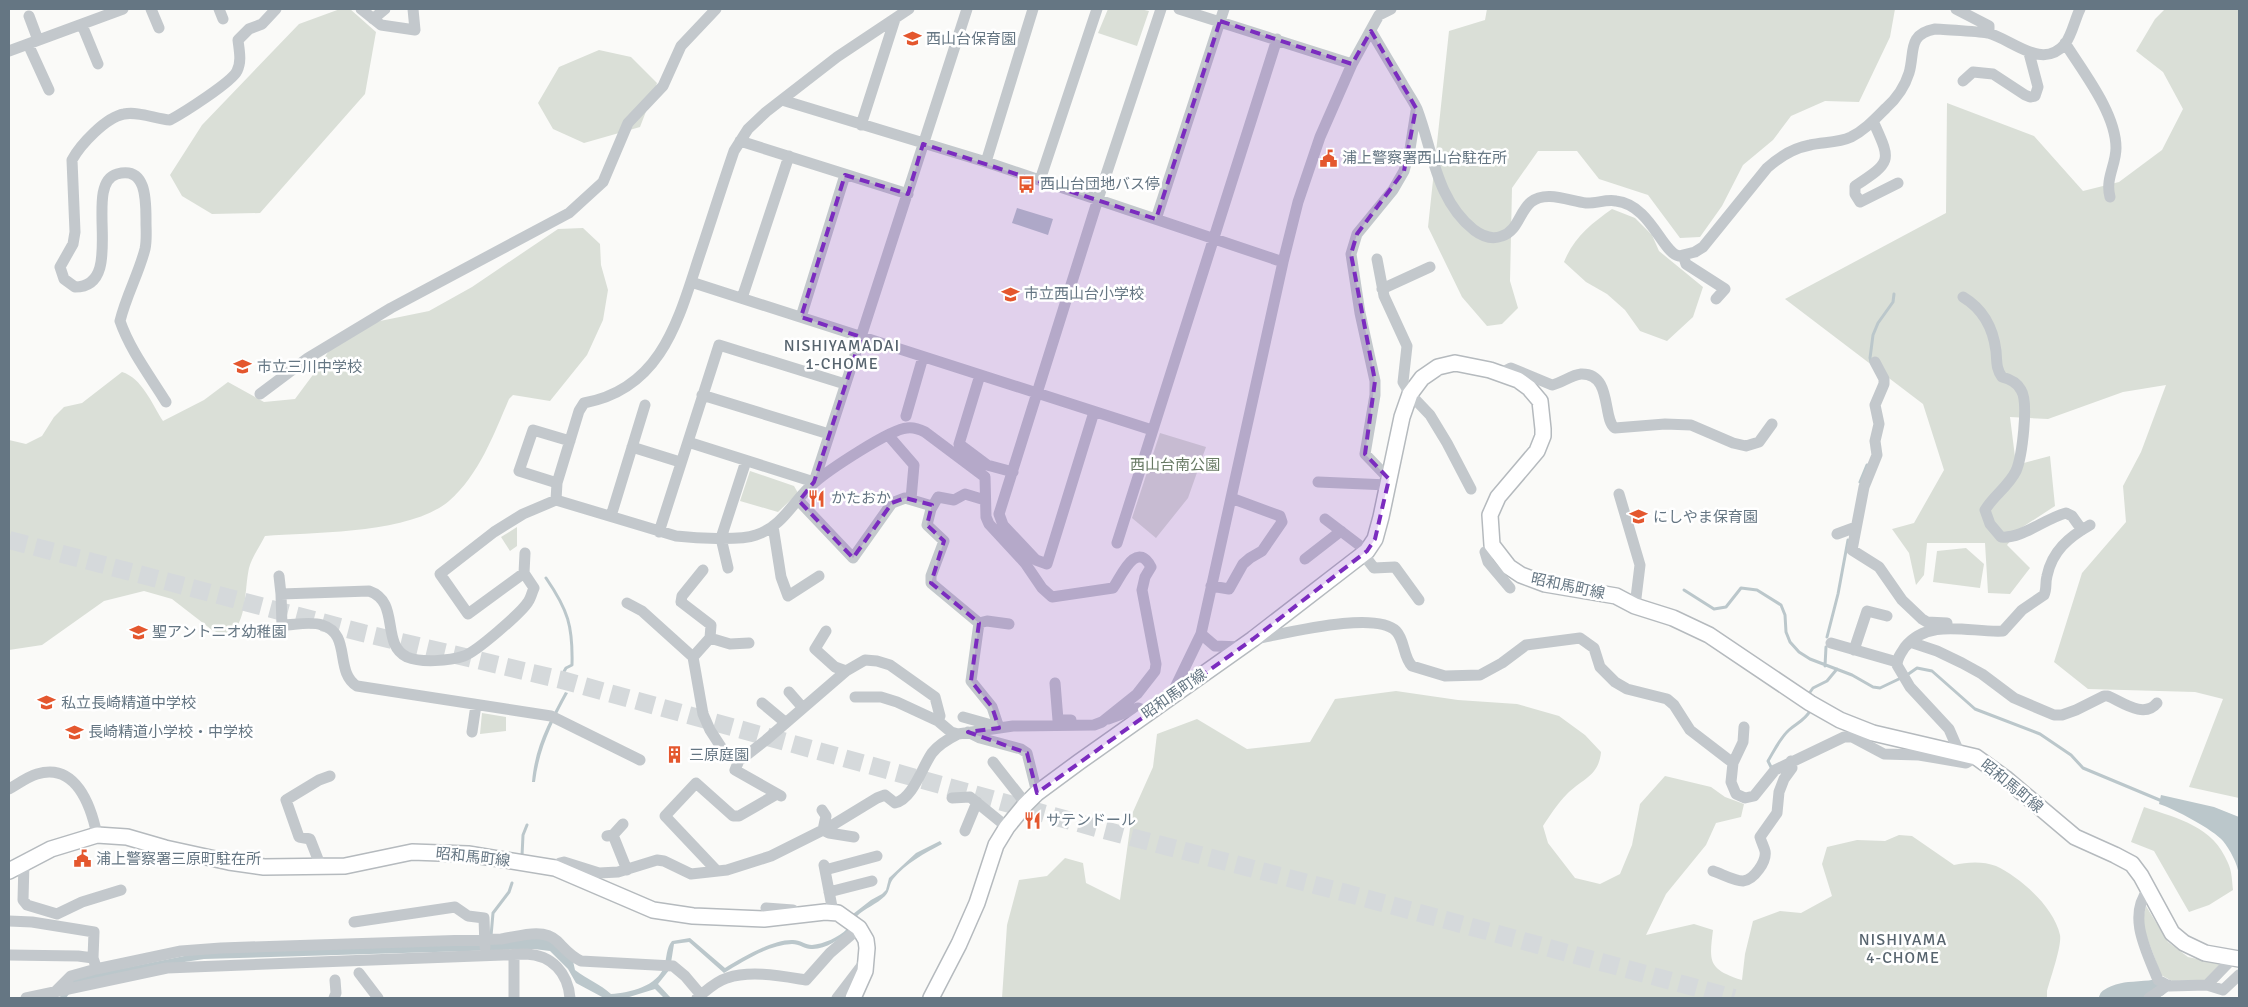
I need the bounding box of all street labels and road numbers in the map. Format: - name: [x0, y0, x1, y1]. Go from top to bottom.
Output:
- street label: 昭和馬町線: [1529, 569, 1607, 603]
- street label: 昭和馬町線: [1138, 665, 1210, 723]
- street label: 昭和馬町線: [1977, 755, 2047, 817]
- street label: 昭和馬町線: [435, 844, 511, 870]

